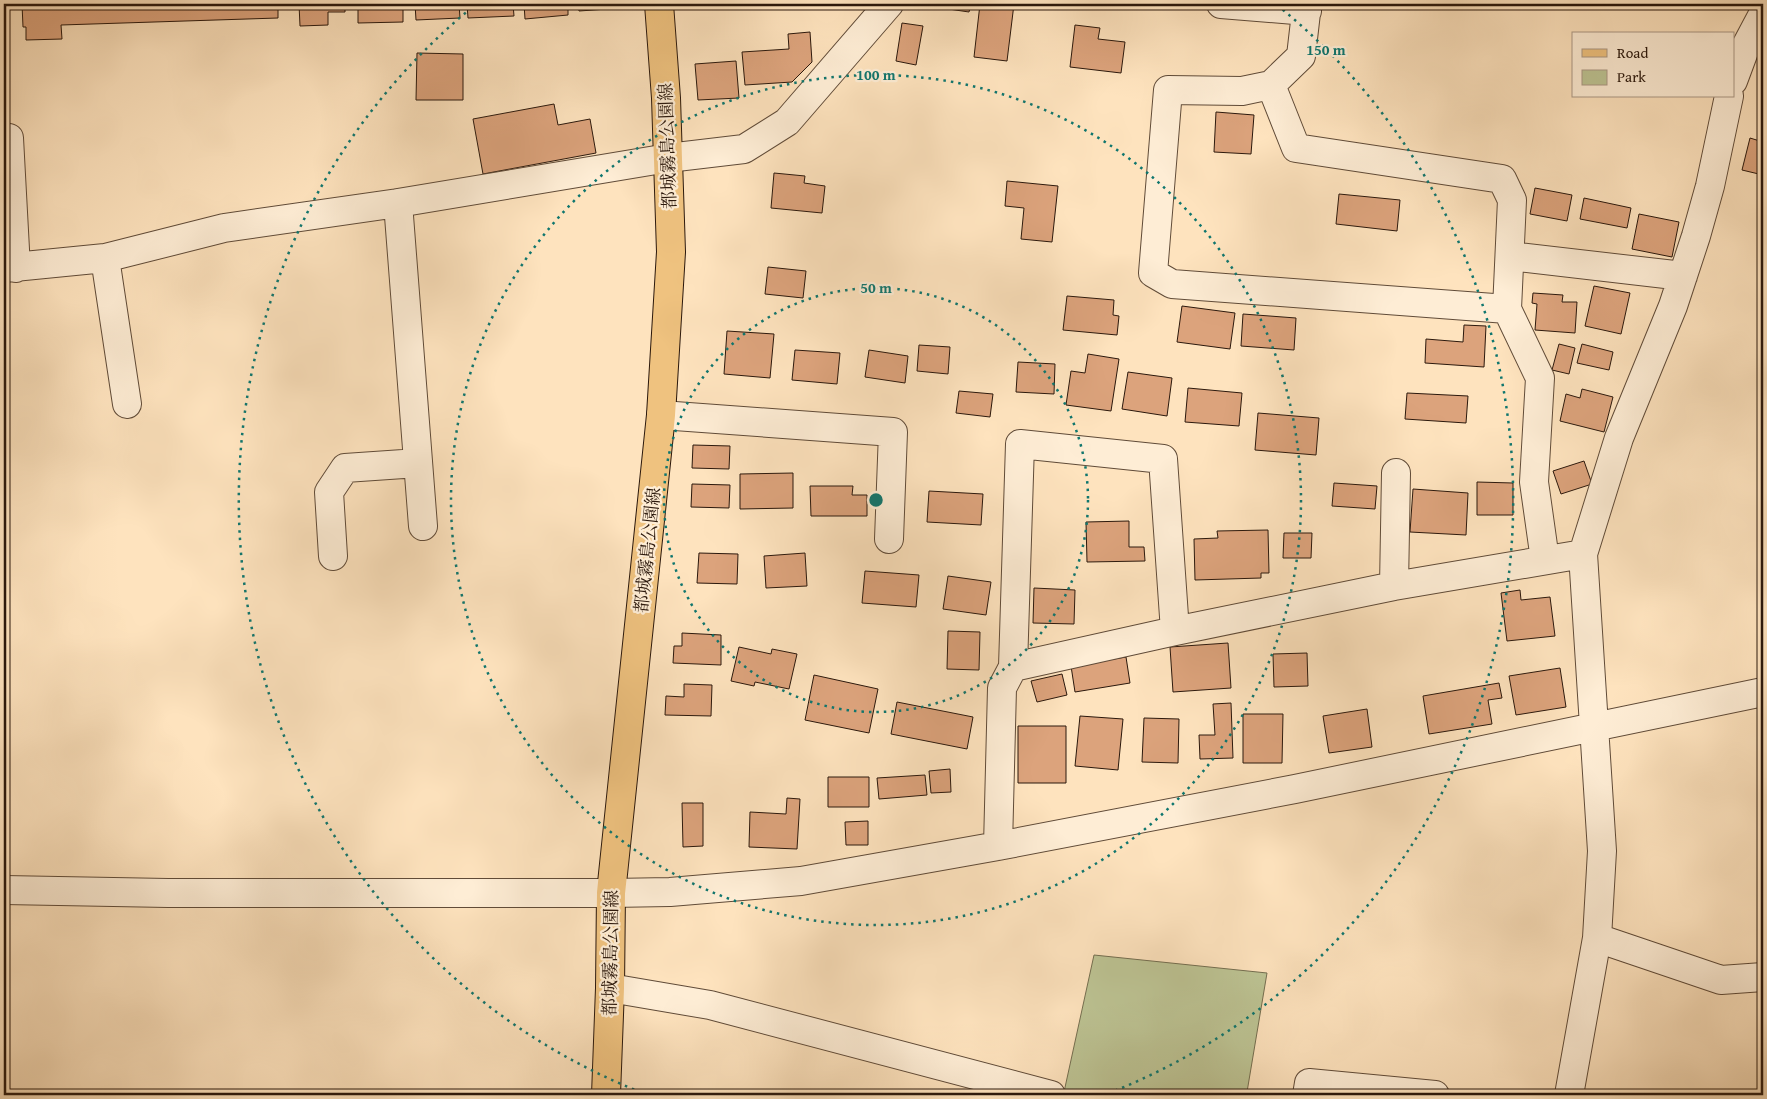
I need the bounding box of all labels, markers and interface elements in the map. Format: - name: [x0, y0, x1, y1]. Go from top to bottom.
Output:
- legend: [1572, 32, 1734, 98]
- text: 150 m: [1306, 39, 1346, 60]
- text: Road: [1617, 42, 1648, 63]
- text: 100 m: [856, 64, 896, 85]
- text: Park: [1617, 66, 1646, 87]
- street label: 都城霧島公園線: [651, 83, 683, 209]
- text: 50 m: [860, 277, 892, 298]
- street label: 都城霧島公園線: [627, 486, 667, 614]
- centre of rings: [867, 491, 885, 509]
- street label: 都城霧島公園線: [595, 890, 625, 1016]

